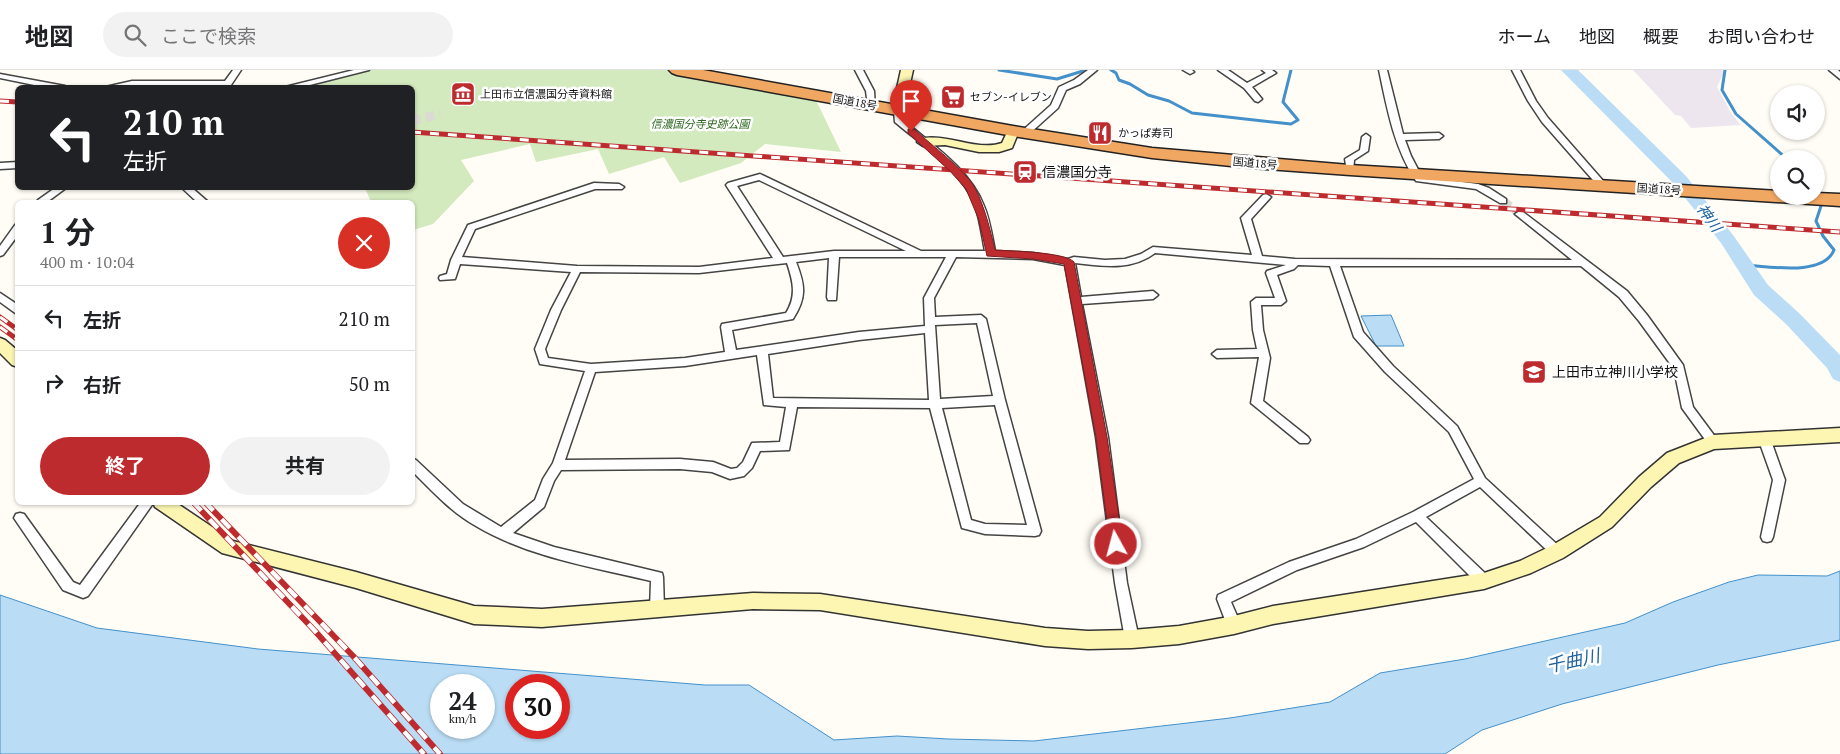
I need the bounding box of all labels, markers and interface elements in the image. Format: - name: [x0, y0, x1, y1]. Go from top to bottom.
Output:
- search box: [103, 12, 453, 57]
- text: 地図: [25, 20, 73, 52]
- icon: search: [121, 21, 149, 49]
- text: ここで検索: [161, 23, 256, 48]
- text: ホーム: [1498, 24, 1551, 48]
- text: 地図: [1579, 24, 1615, 48]
- text: 概要: [1643, 24, 1679, 48]
- text: お問い合わせ: [1707, 24, 1815, 48]
- pin: [890, 80, 932, 131]
- museum icon: 上田市立信濃国分寺資料館: [450, 81, 476, 107]
- supermarket icon: セブン-イレブン: [940, 84, 966, 110]
- map controls: [1770, 85, 1825, 205]
- button: sound: [1770, 85, 1825, 140]
- place label: 上田市立信濃国分寺資料館: [480, 87, 612, 101]
- icon: arrive: [897, 87, 925, 115]
- place label: セブン-イレブン: [970, 90, 1052, 104]
- street label: 国道18号: [832, 91, 878, 113]
- text: 210 m: [123, 99, 224, 145]
- icon: left: [40, 105, 105, 170]
- park label: 信濃国分寺史跡公園: [651, 117, 751, 131]
- restaurant icon: かっぱ寿司: [1087, 120, 1113, 146]
- place label: かっぱ寿司: [1118, 126, 1173, 140]
- text: 左折: [123, 146, 167, 175]
- button: search: [1770, 150, 1825, 205]
- street label: 国道18号: [1232, 154, 1278, 172]
- station icon: 信濃国分寺: [1012, 159, 1038, 185]
- place label: 信濃国分寺: [1042, 162, 1112, 181]
- street label: 国道18号: [1636, 180, 1682, 198]
- water label: 神川: [1693, 199, 1728, 237]
- text: 1 分: [40, 212, 95, 252]
- button: close: [338, 217, 390, 269]
- text: 400 m · 10:04: [40, 251, 134, 273]
- icon: left: [40, 304, 68, 332]
- text: 210 m: [339, 306, 390, 331]
- text: 左折: [83, 307, 121, 332]
- school or university icon: 上田市立神川小学校: [1521, 359, 1547, 385]
- place label: 上田市立神川小学校: [1552, 362, 1678, 381]
- icon: right: [40, 369, 68, 397]
- text: 50 m: [349, 371, 390, 396]
- text: 右折: [83, 372, 121, 397]
- button: 終了: [40, 437, 210, 495]
- button: 共有: [220, 437, 390, 495]
- position arrow: [1089, 517, 1141, 569]
- water label: 千曲川: [1544, 642, 1604, 677]
- speed limit sign: 30: [505, 674, 570, 739]
- text: 24: [448, 684, 477, 717]
- text: km/h: [449, 711, 476, 726]

